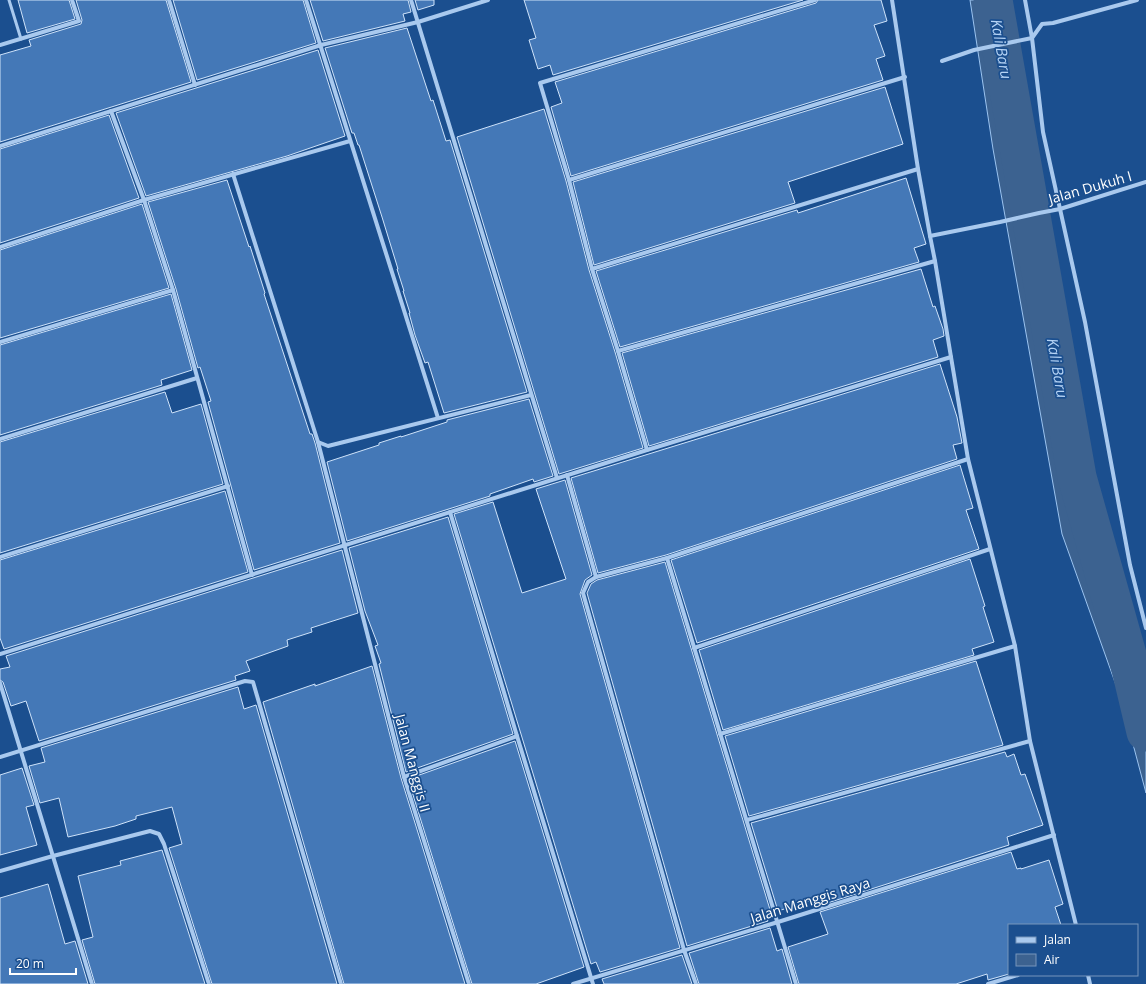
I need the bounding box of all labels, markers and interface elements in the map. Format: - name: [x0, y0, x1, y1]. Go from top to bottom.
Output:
- water label: Kali Baru: [987, 18, 1017, 81]
- street label: Jalan Dukuh I: [1044, 166, 1134, 209]
- water label: Kali Baru: [1043, 337, 1073, 400]
- street label: Jalan Manggis II: [390, 710, 435, 814]
- street label: Jalan Manggis Raya: [746, 873, 872, 928]
- legend: [1008, 924, 1138, 976]
- text: Jalan: [1043, 931, 1071, 948]
- scale bar: [10, 950, 76, 976]
- text: Air: [1044, 951, 1060, 968]
- text: 20 m: [16, 955, 44, 972]

